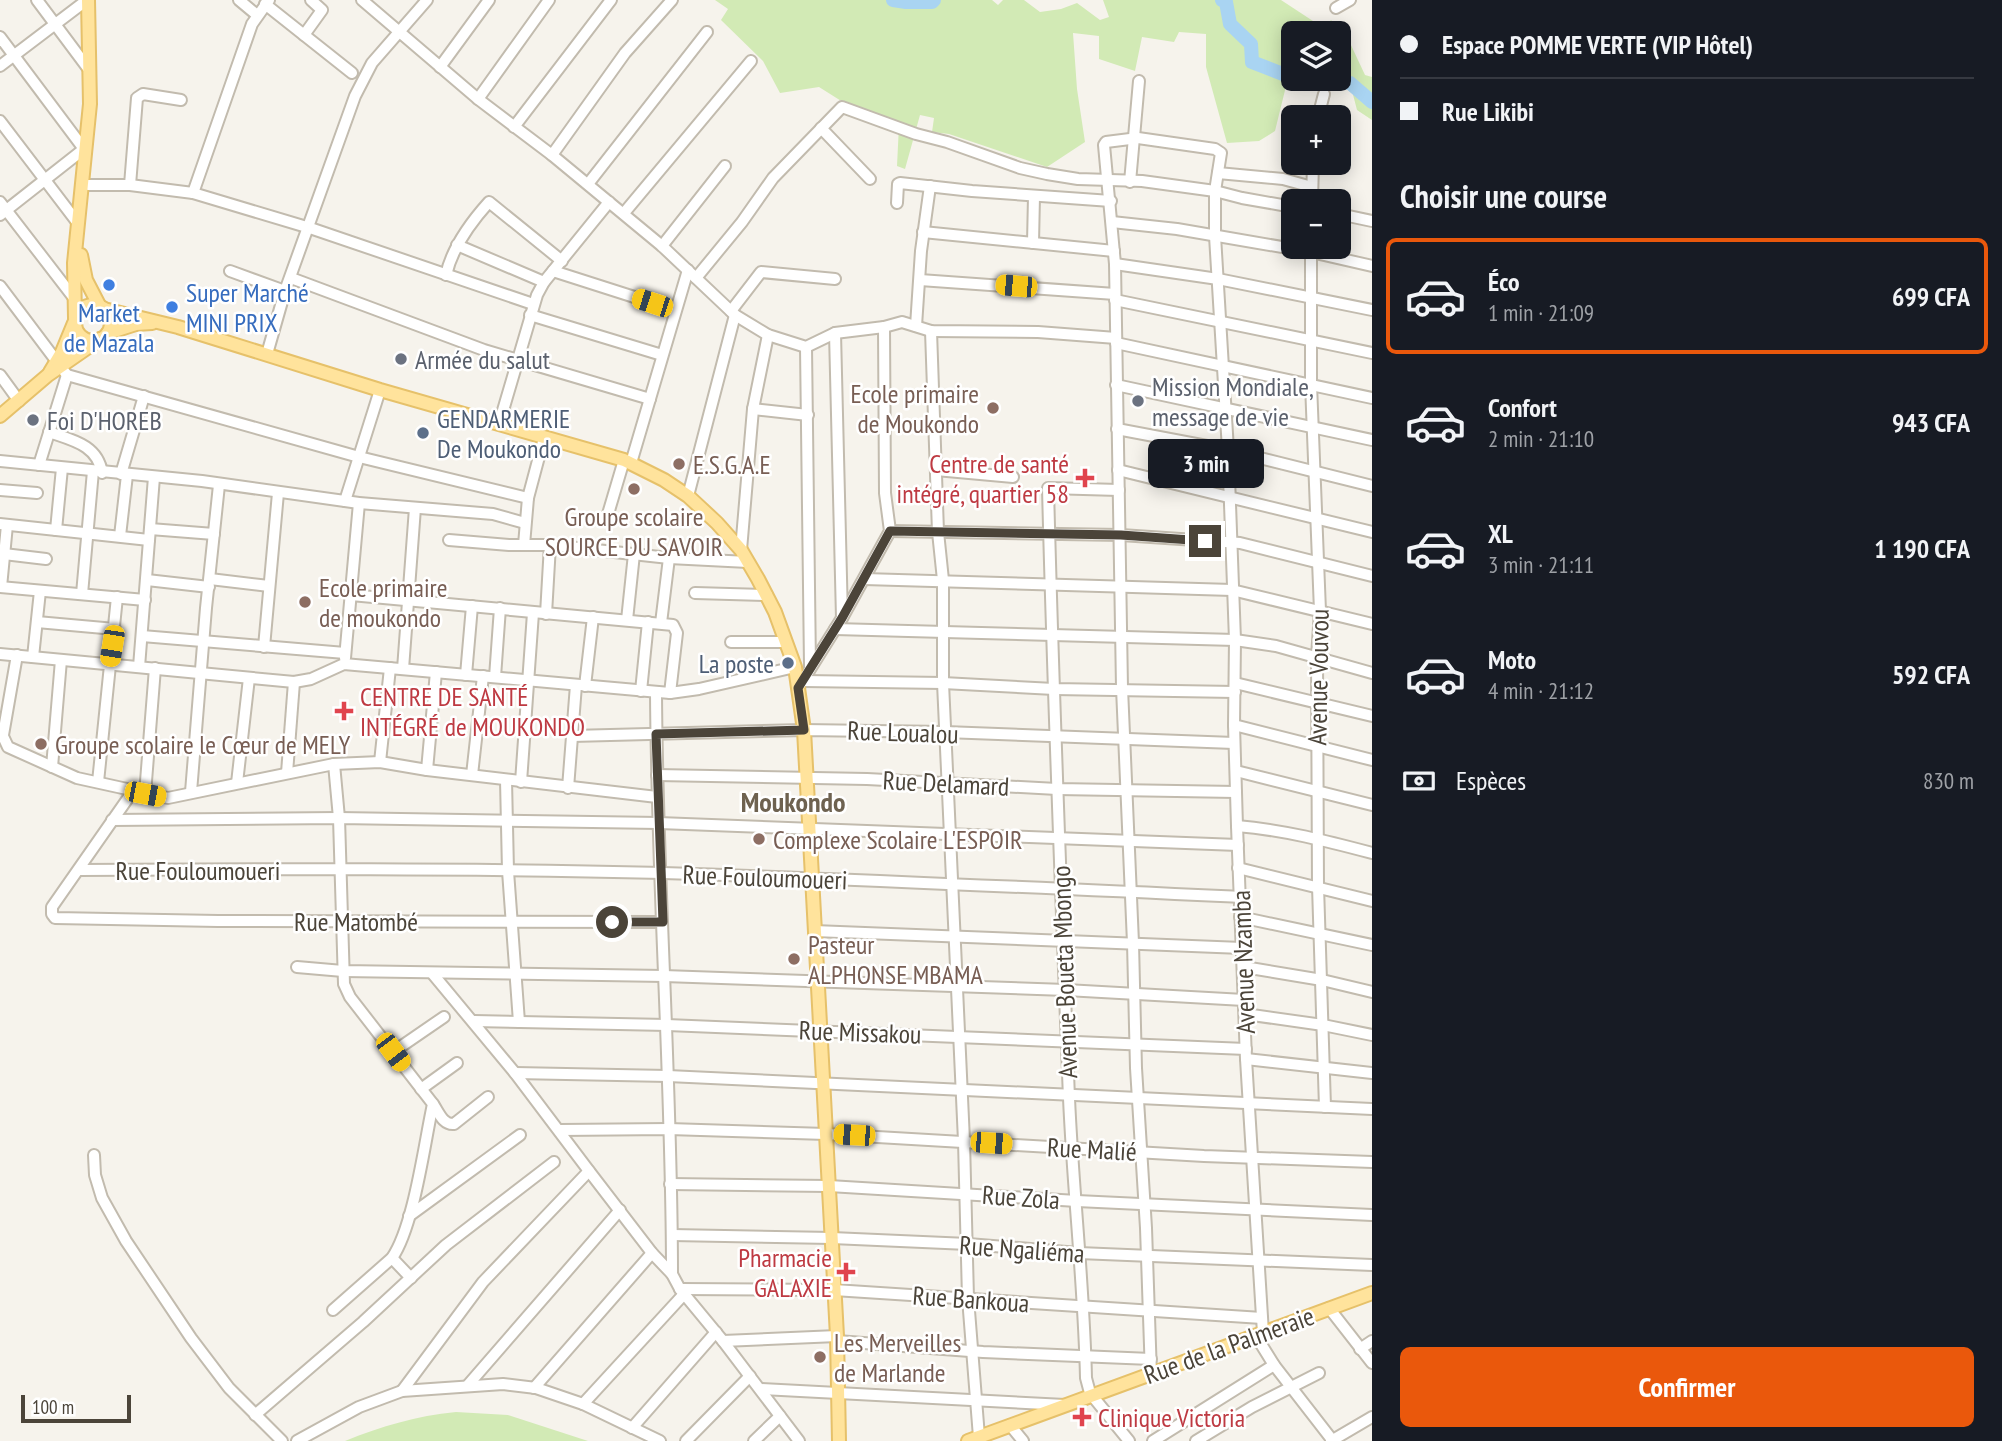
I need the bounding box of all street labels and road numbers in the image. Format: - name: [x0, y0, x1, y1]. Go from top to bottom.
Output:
- street label: Avenue Vouvou: [1300, 608, 1336, 746]
- street label: Rue Loualou: [847, 714, 959, 750]
- street label: Rue Delamard: [882, 763, 1010, 803]
- street label: Rue Fouloumoueri: [116, 854, 280, 887]
- street label: Rue Fouloumoueri: [682, 858, 848, 896]
- street label: Avenue Boueta Mbongo: [1044, 865, 1084, 1079]
- street label: Avenue Nzamba: [1224, 890, 1262, 1034]
- street label: Rue Matombé: [294, 905, 418, 938]
- street label: Rue Missakou: [798, 1013, 922, 1051]
- street label: Rue Malié: [1046, 1130, 1138, 1168]
- street label: Rue Zola: [981, 1178, 1061, 1216]
- street label: Rue Ngaliéma: [958, 1228, 1086, 1270]
- street label: Rue Bankoua: [912, 1278, 1030, 1320]
- street label: Rue de la Palmeraie: [1139, 1299, 1319, 1391]

